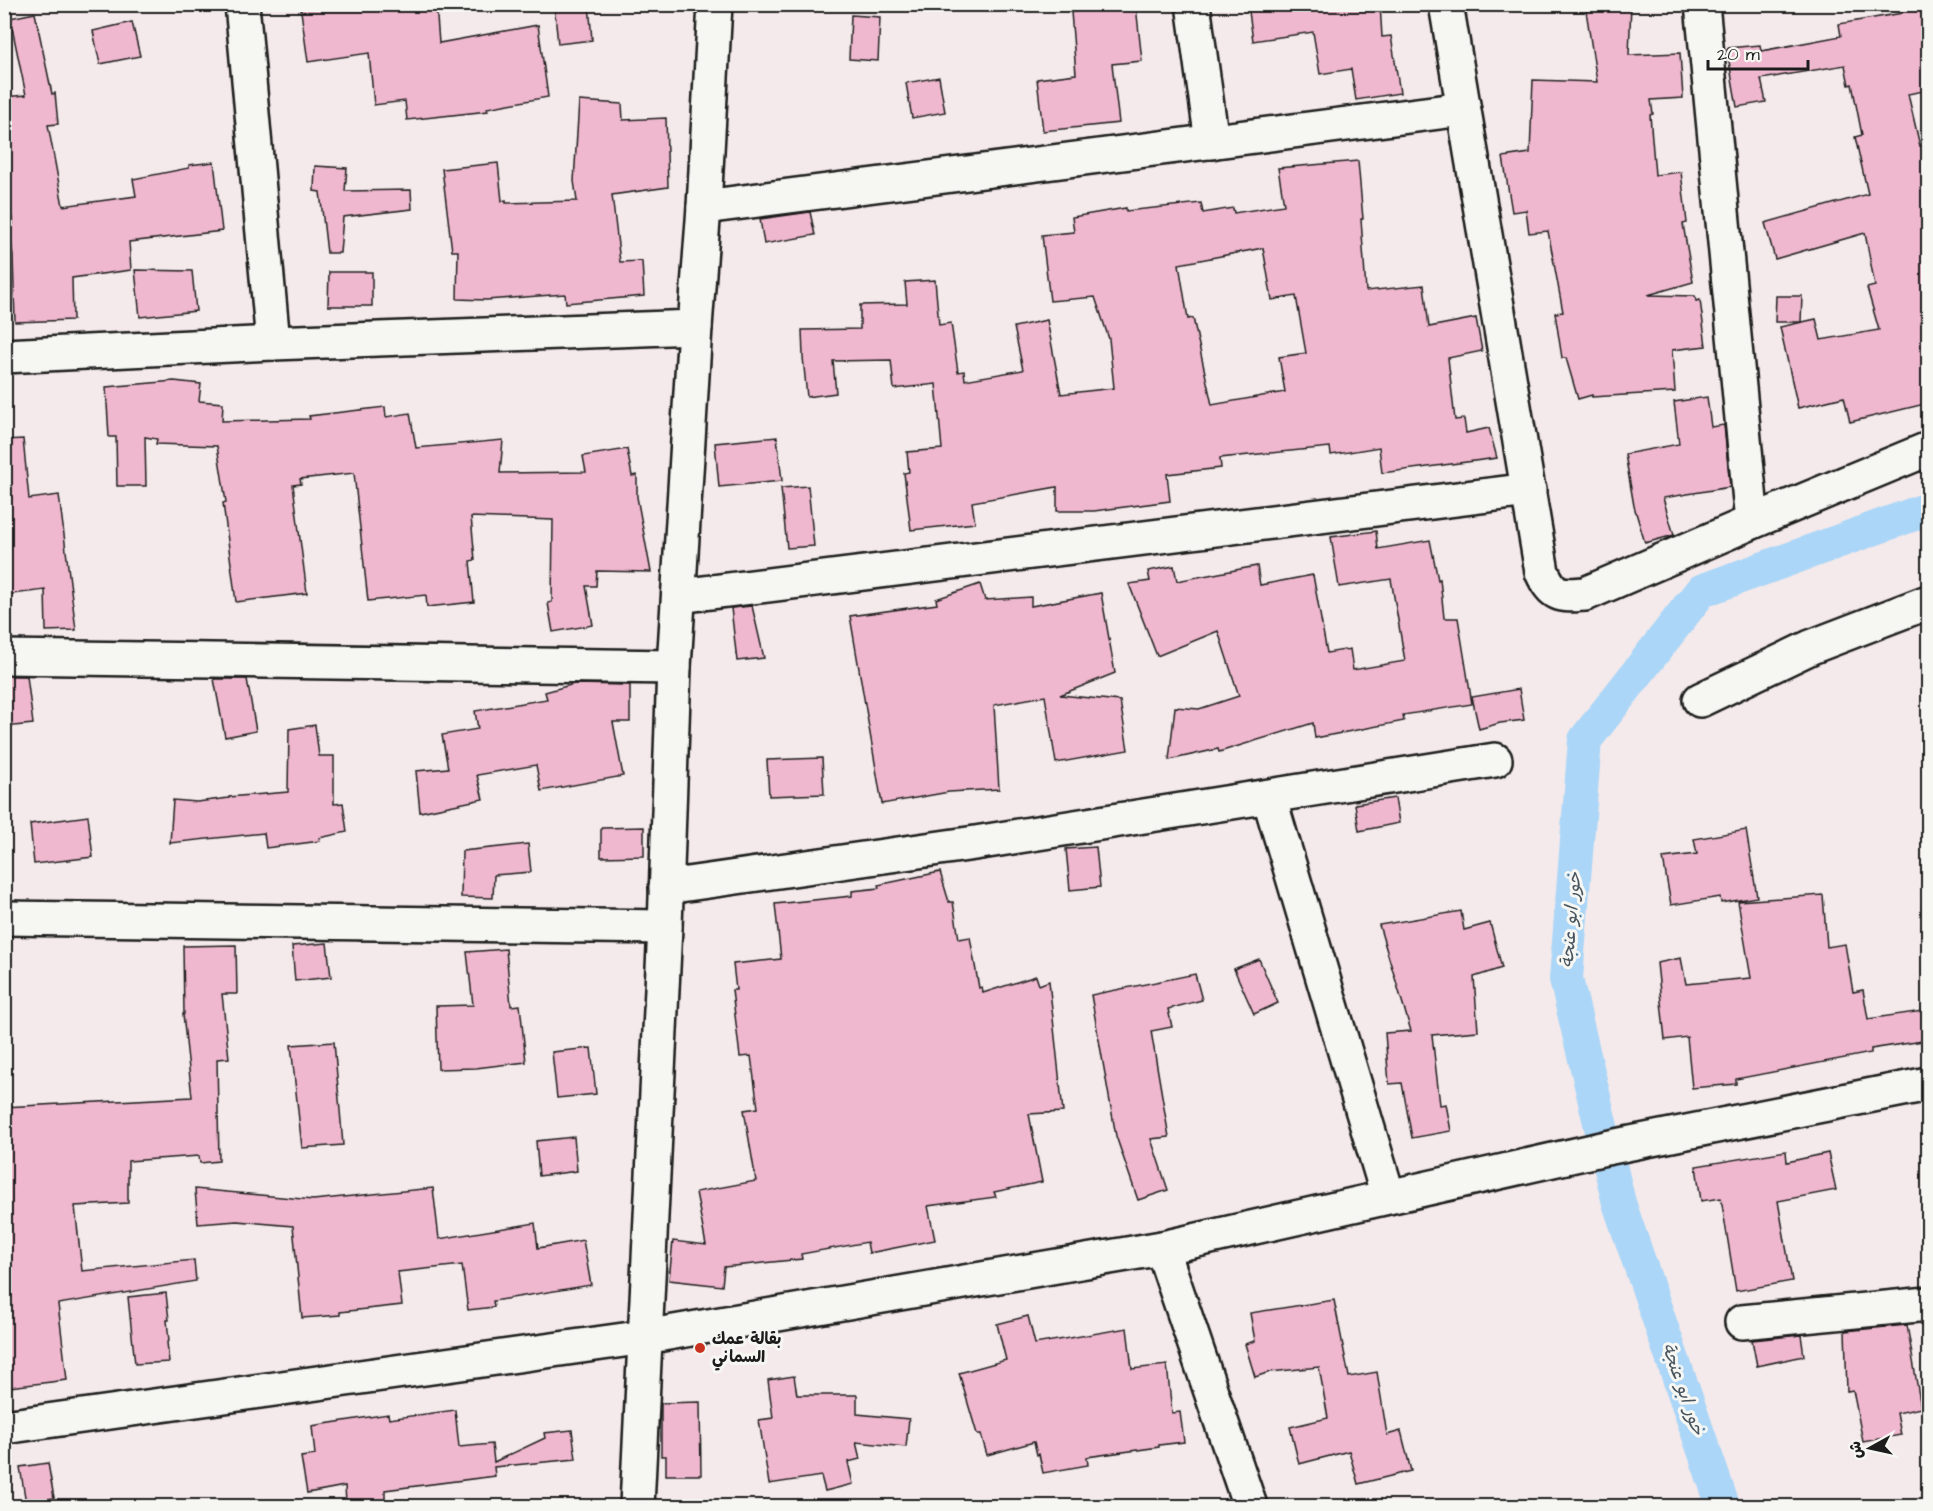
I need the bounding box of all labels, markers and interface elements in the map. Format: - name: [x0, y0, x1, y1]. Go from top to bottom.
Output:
- scale bar: [1708, 33, 1808, 71]
- text: 20 m: [1717, 42, 1760, 67]
- water label: خور ابو عنجة: [1554, 870, 1588, 969]
- place label: بقالة عمك السماني: [712, 1328, 781, 1371]
- water label: خور ابو عنجة: [1656, 1339, 1711, 1439]
- marker: بقالة عمك السماني: [693, 1341, 707, 1355]
- north arrow: [1840, 1418, 1900, 1478]
- text: ش: [1844, 1440, 1868, 1460]

